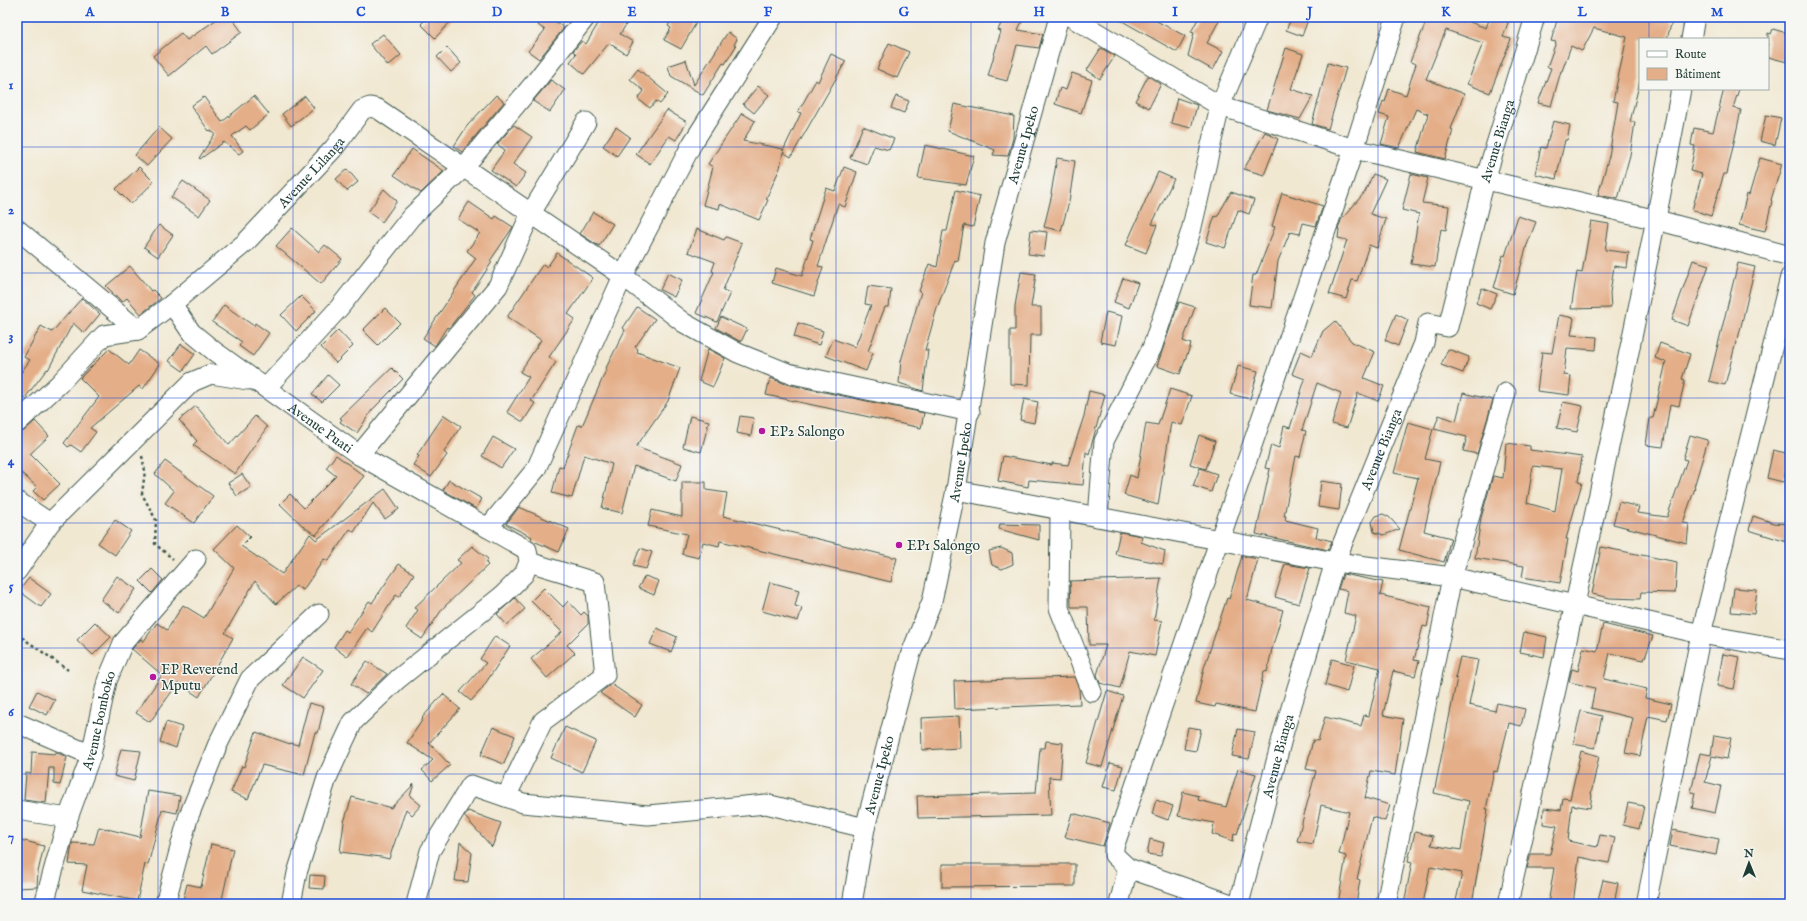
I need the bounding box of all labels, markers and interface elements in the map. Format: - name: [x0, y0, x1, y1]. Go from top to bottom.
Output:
- text: A: [85, 4, 96, 21]
- text: B: [221, 4, 230, 21]
- text: C: [356, 4, 366, 21]
- text: D: [492, 4, 503, 21]
- text: E: [627, 4, 637, 21]
- text: F: [764, 4, 773, 21]
- text: G: [899, 4, 910, 21]
- text: H: [1033, 4, 1045, 21]
- text: I: [1172, 4, 1178, 21]
- text: J: [1305, 4, 1313, 21]
- text: K: [1441, 4, 1451, 21]
- text: L: [1576, 4, 1587, 21]
- text: M: [1711, 4, 1724, 21]
- legend: [1639, 38, 1769, 90]
- text: Route: [1675, 47, 1707, 62]
- text: Bâtiment: [1675, 67, 1721, 82]
- text: 1: [9, 77, 14, 94]
- street label: Avenue Bianga: [1476, 96, 1519, 186]
- street label: Avenue Ipeko: [1004, 103, 1044, 187]
- street label: Avenue Lilanga: [274, 133, 350, 213]
- text: 2: [8, 202, 14, 219]
- text: 3: [9, 328, 14, 345]
- street label: Avenue Puati: [283, 398, 356, 458]
- street label: Avenue Bianga: [1357, 405, 1407, 494]
- street label: Avenue Ipeko: [945, 420, 977, 505]
- place label: EP2 Salongo: [770, 423, 845, 441]
- marker: EP2 Salongo: [757, 426, 767, 436]
- text: 4: [8, 453, 15, 470]
- place label: EP1 Salongo: [907, 537, 981, 555]
- marker: EP1 Salongo: [894, 540, 904, 550]
- text: 5: [9, 578, 14, 595]
- place label: EP Reverend Mputu: [161, 661, 238, 695]
- street label: Avenue bomboko: [78, 668, 121, 774]
- marker: EP Reverend Mputu: [148, 672, 158, 682]
- text: 6: [8, 704, 14, 721]
- street label: Avenue Bianga: [1259, 711, 1299, 801]
- street label: Avenue Ipeko: [861, 733, 899, 817]
- text: 7: [8, 829, 14, 846]
- north arrow: [1729, 843, 1769, 883]
- text: N: [1743, 847, 1754, 861]

